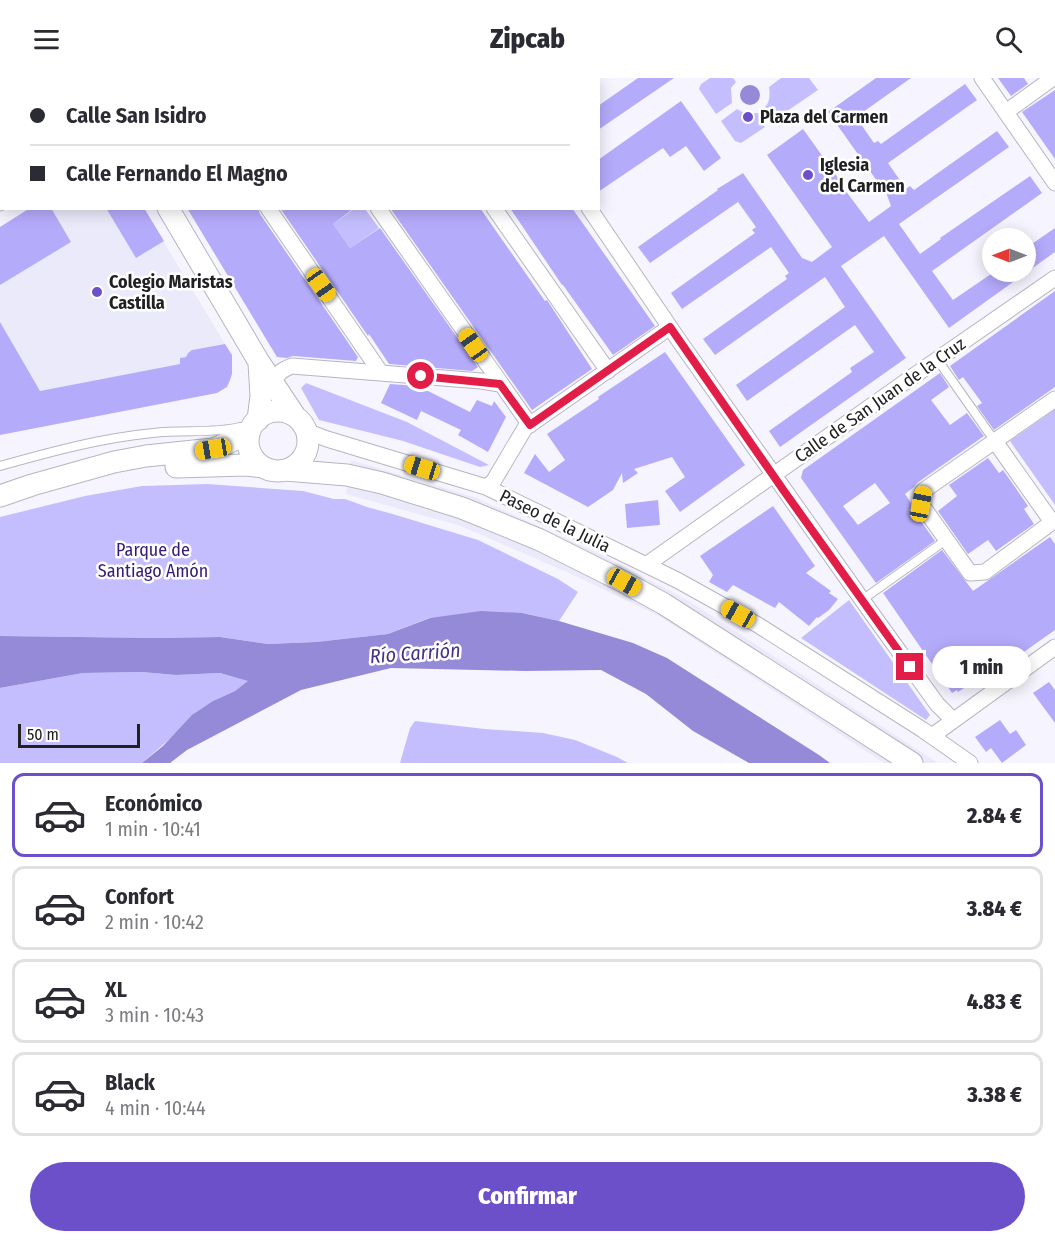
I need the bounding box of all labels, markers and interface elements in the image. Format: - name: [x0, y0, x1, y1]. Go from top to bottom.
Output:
- icon: menu: [30, 23, 63, 56]
- text: Zipcab: [490, 23, 565, 55]
- icon: search: [992, 23, 1025, 56]
- text: Calle San Isidro: [66, 102, 207, 129]
- place label: Plaza del Carmen: [760, 106, 888, 128]
- marker: Plaza del Carmen: [741, 110, 755, 124]
- place label: Iglesia del Carmen: [820, 154, 905, 197]
- text: Calle Fernando El Magno: [66, 160, 288, 187]
- marker: Iglesia del Carmen: [801, 168, 815, 182]
- north arrow: [982, 228, 1036, 282]
- map controls: [982, 228, 1036, 282]
- car: [303, 265, 339, 305]
- place label: Colegio Maristas Castilla: [109, 271, 233, 314]
- marker: Colegio Maristas Castilla: [90, 285, 104, 299]
- car: [455, 325, 491, 365]
- street label: Calle de San Juan de la Cruz: [790, 333, 970, 467]
- route start: [407, 362, 434, 389]
- car: [194, 437, 232, 461]
- car: [402, 454, 442, 482]
- street label: Paseo de la Julia: [496, 485, 614, 557]
- car: [909, 485, 933, 523]
- park label: Parque de Santiago Amón: [98, 539, 208, 582]
- car: [604, 565, 644, 599]
- car: [718, 597, 758, 631]
- water label: Río Carrión: [369, 638, 461, 668]
- callout: 1 min: [931, 646, 1030, 688]
- route end: [896, 653, 923, 680]
- text: 1 min: [960, 655, 1003, 679]
- scale bar: [18, 721, 140, 748]
- text: 50 m: [27, 725, 59, 744]
- icon: car: [33, 788, 87, 842]
- text: Económico: [105, 790, 203, 817]
- text: 2.84 €: [967, 802, 1022, 829]
- text: 1 min · 10:41: [105, 817, 201, 841]
- icon: car: [33, 881, 87, 935]
- text: Confort: [105, 883, 174, 910]
- text: 3.84 €: [967, 895, 1022, 922]
- text: 2 min · 10:42: [105, 910, 204, 934]
- icon: car: [33, 974, 87, 1028]
- text: XL: [105, 976, 127, 1003]
- text: 4.83 €: [967, 988, 1022, 1015]
- text: 3 min · 10:43: [105, 1003, 204, 1027]
- icon: car: [33, 1067, 87, 1121]
- text: Black: [105, 1069, 155, 1096]
- text: 3.38 €: [967, 1081, 1022, 1108]
- text: 4 min · 10:44: [105, 1096, 206, 1120]
- button: Confirmar: [30, 1162, 1025, 1231]

